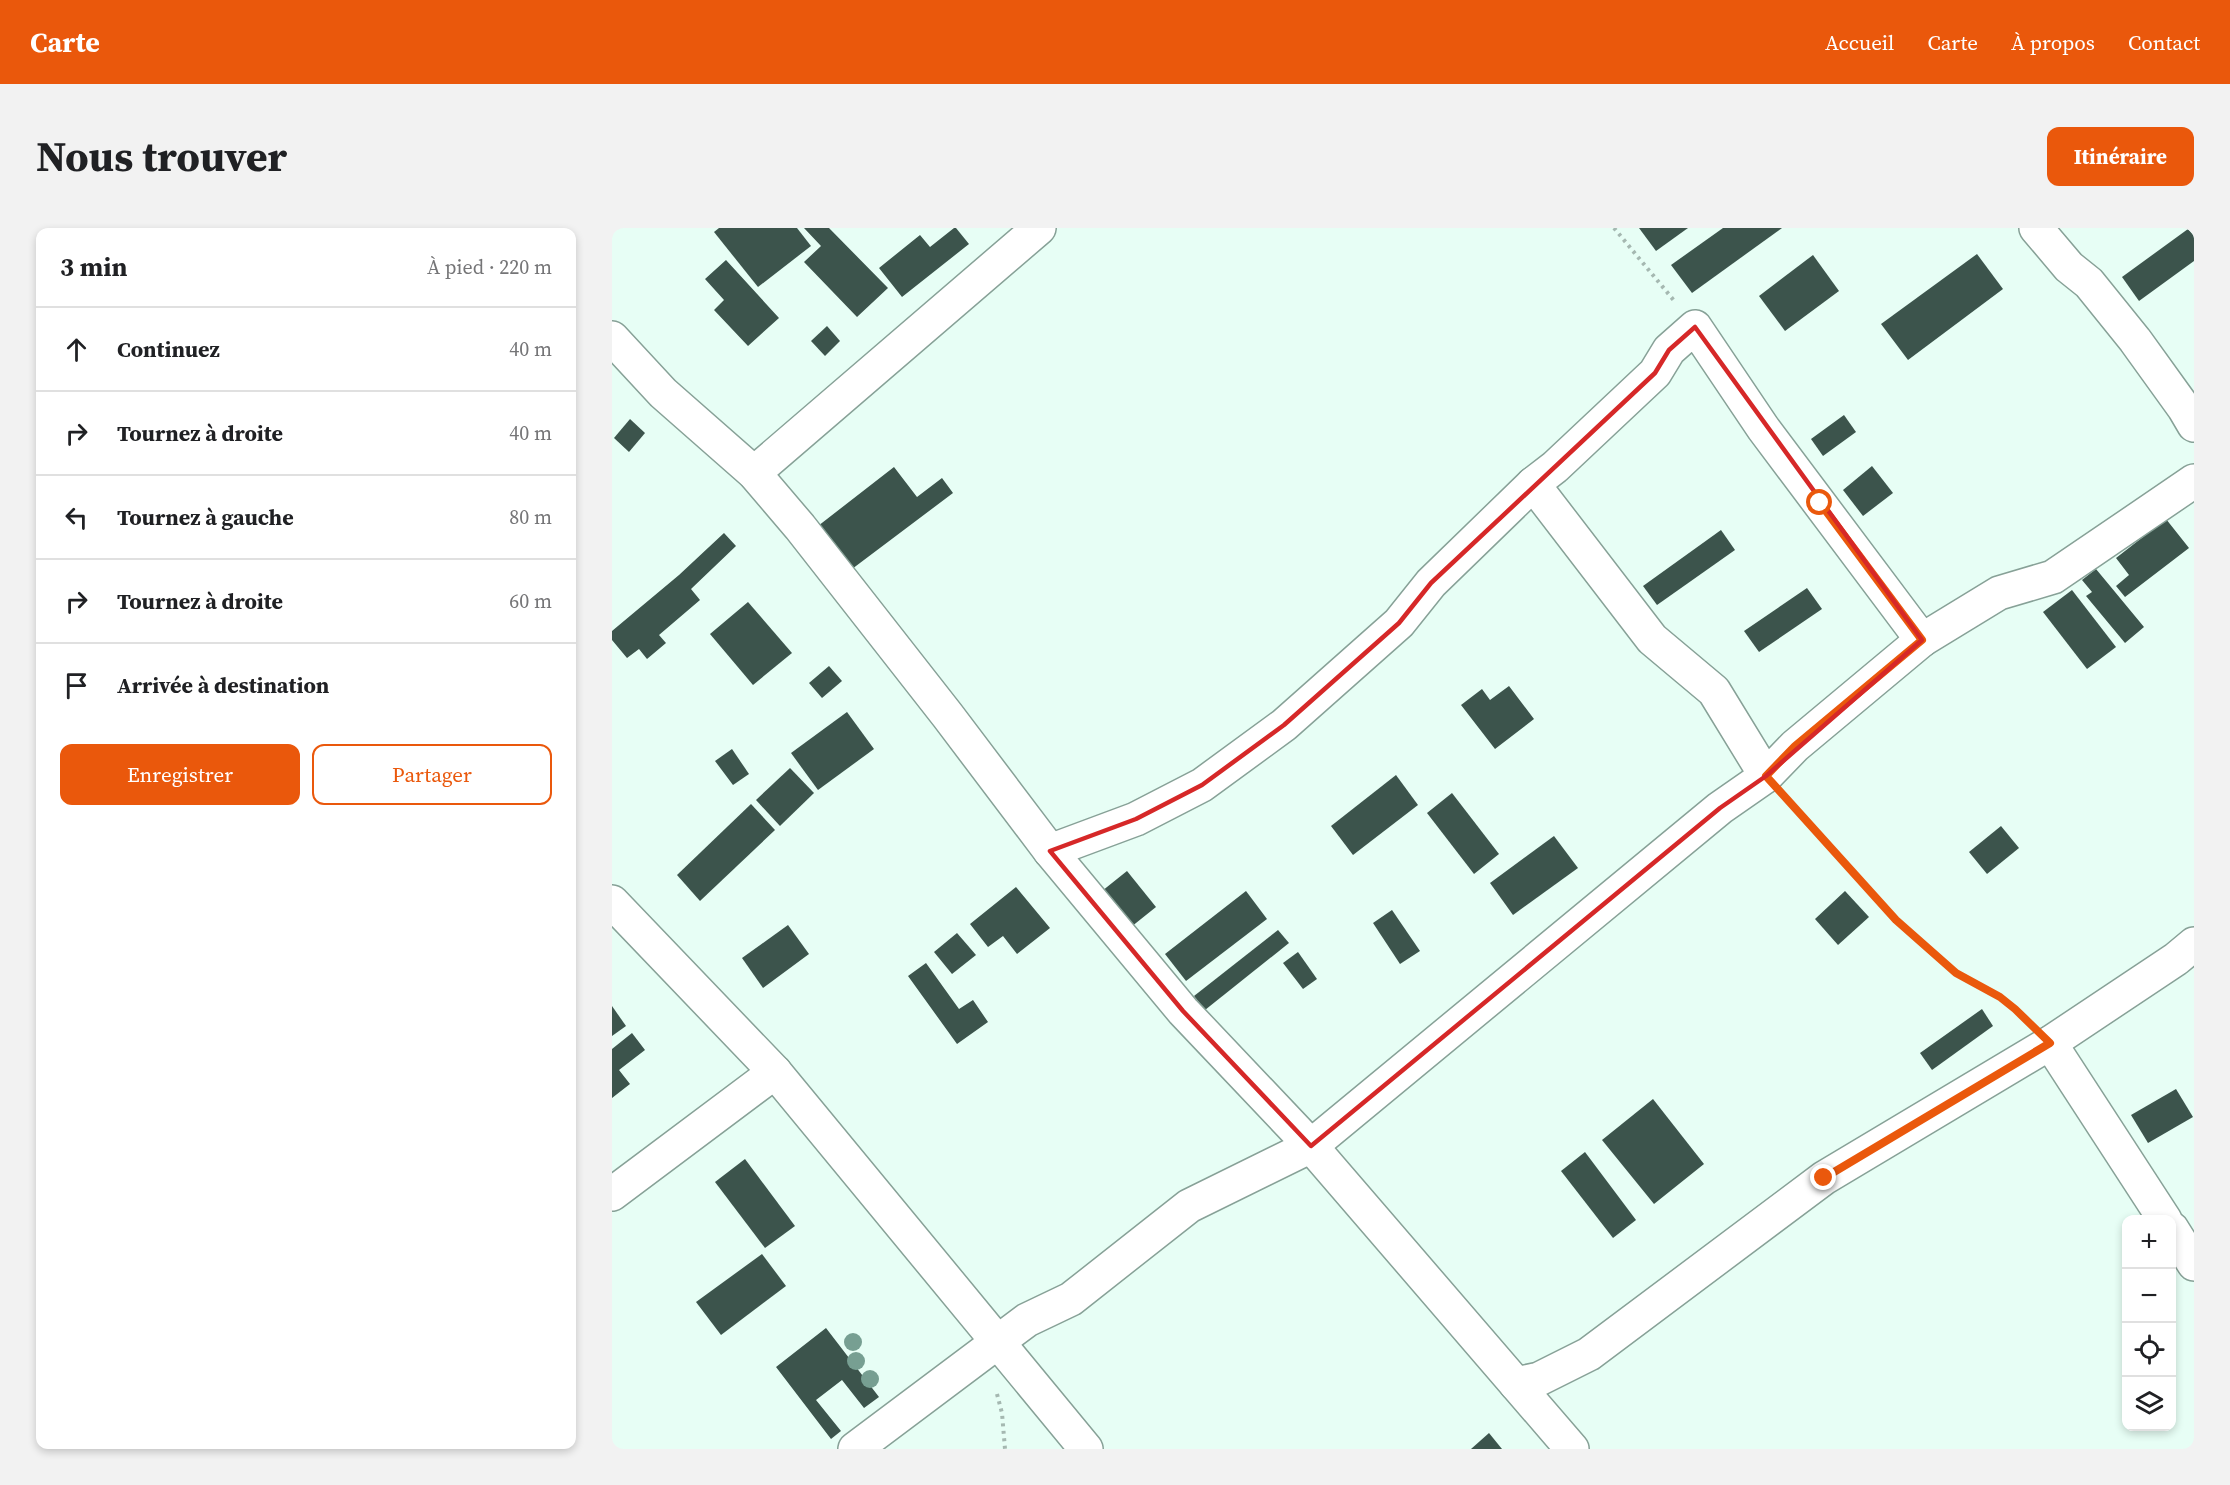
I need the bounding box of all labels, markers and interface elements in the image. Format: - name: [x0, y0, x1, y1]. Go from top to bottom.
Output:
- text: Carte: [30, 23, 100, 61]
- text: Accueil: [1825, 28, 1894, 57]
- text: Carte: [1927, 28, 1978, 57]
- text: À propos: [2011, 28, 2095, 57]
- text: Contact: [2128, 28, 2200, 57]
- text: Nous trouver: [36, 127, 287, 185]
- button: Itinéraire: [2047, 127, 2194, 186]
- text: 3 min: [60, 249, 127, 285]
- text: À pied · 220 m: [427, 253, 552, 281]
- icon: ahead: [60, 333, 93, 366]
- text: Continuez: [117, 334, 220, 364]
- text: 40 m: [509, 335, 552, 363]
- icon: right: [60, 417, 93, 450]
- text: Tournez à droite: [117, 418, 283, 448]
- text: 40 m: [509, 419, 552, 447]
- route start: [1806, 489, 1832, 515]
- icon: left: [60, 501, 93, 534]
- text: Tournez à gauche: [117, 502, 294, 532]
- text: 80 m: [509, 503, 552, 531]
- icon: right: [60, 585, 93, 618]
- text: Tournez à droite: [117, 586, 283, 616]
- text: 60 m: [509, 587, 552, 615]
- icon: arrive: [60, 669, 93, 702]
- text: Arrivée à destination: [117, 670, 329, 700]
- button: Enregistrer: [60, 744, 300, 805]
- button: Partager: [312, 744, 552, 805]
- route end: [1810, 1164, 1836, 1190]
- map controls: [2122, 1215, 2176, 1431]
- button: +: [2122, 1215, 2176, 1269]
- button: −: [2122, 1269, 2176, 1323]
- button: locate: [2122, 1323, 2176, 1377]
- button: layers: [2122, 1377, 2176, 1431]

